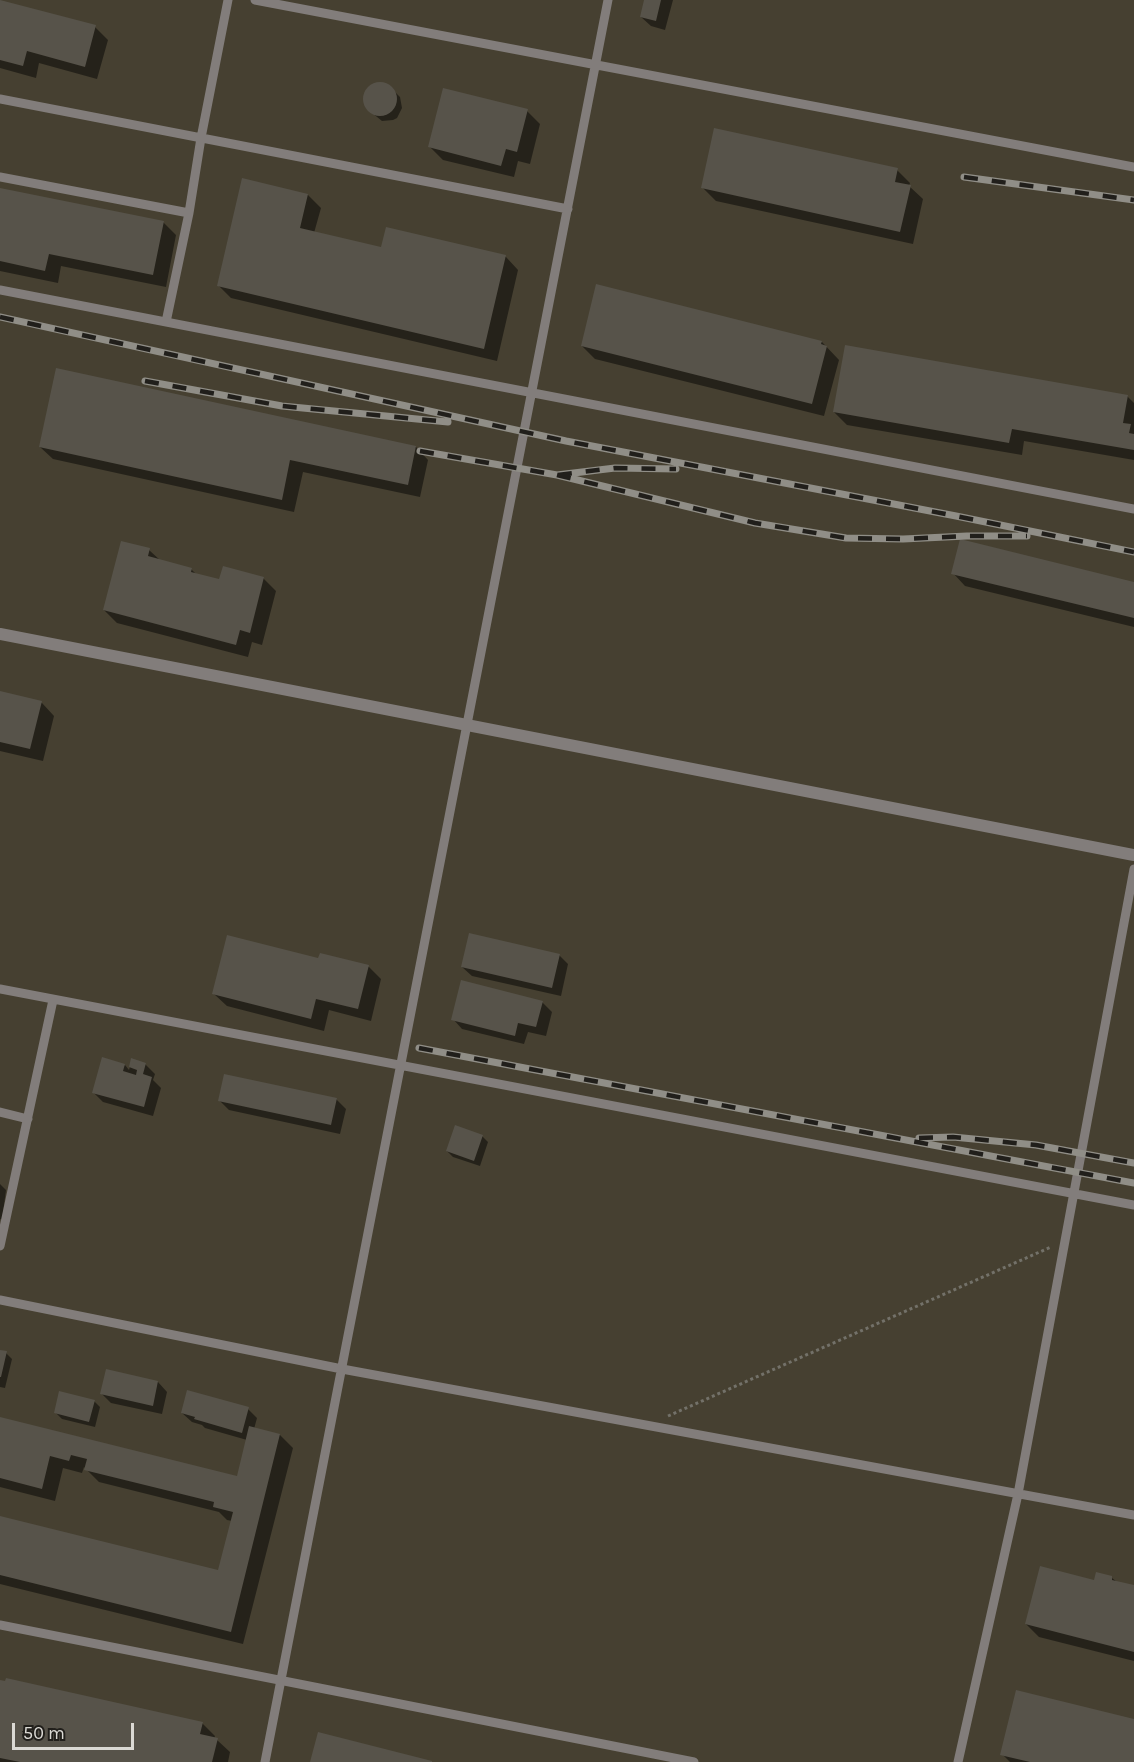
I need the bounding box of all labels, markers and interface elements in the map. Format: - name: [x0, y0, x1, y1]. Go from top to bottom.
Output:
- scale bar: [15, 1711, 136, 1749]
- text: 50 m: [23, 1722, 65, 1744]

